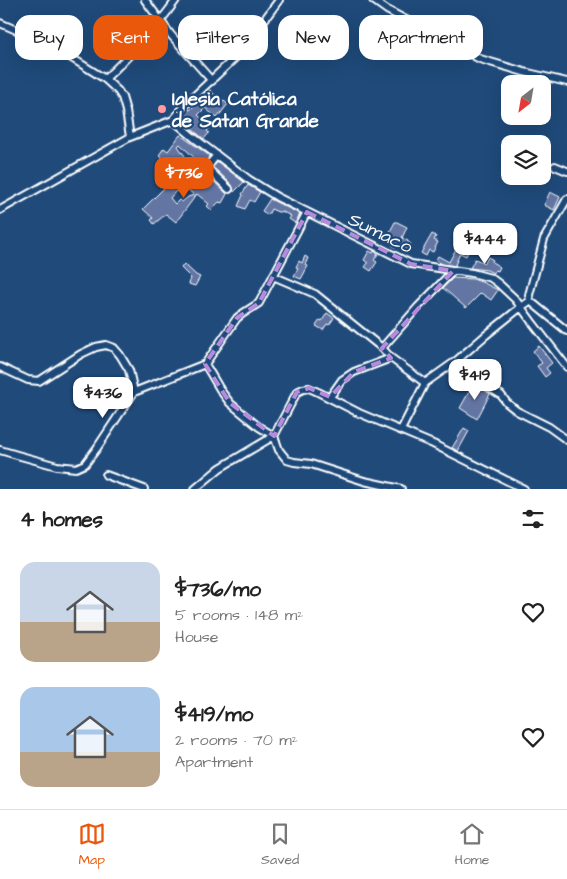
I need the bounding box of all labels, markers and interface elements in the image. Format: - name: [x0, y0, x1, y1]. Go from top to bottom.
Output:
- chip: Buy: [15, 15, 83, 60]
- chip: Rent: [93, 15, 168, 60]
- chip: Filters: [178, 15, 268, 60]
- chip: New: [278, 15, 349, 60]
- chip: Apartment: [359, 15, 483, 60]
- north arrow: [501, 75, 551, 125]
- map controls: [501, 75, 551, 185]
- place label: Iglesia Católica de Satan Grande: [171, 86, 320, 135]
- marker: Iglesia Católica de Satan Grande: [156, 103, 168, 115]
- button: layers: [501, 135, 551, 185]
- pin: $736: [154, 156, 214, 199]
- text: $736: [166, 162, 202, 184]
- street label: Sumaco: [343, 206, 418, 261]
- pin: $444: [455, 222, 515, 265]
- text: $444: [464, 228, 506, 250]
- pin: $419: [445, 358, 505, 401]
- text: $419: [460, 364, 490, 386]
- pin: $436: [73, 376, 133, 419]
- text: $436: [84, 382, 122, 404]
- text: 4 homes: [20, 505, 103, 534]
- icon: filters: [519, 505, 547, 533]
- text: $736/mo: [175, 575, 261, 604]
- icon: home: [60, 582, 120, 642]
- icon: heart: [519, 598, 547, 626]
- text: 5 rooms · 148 m²: [175, 604, 303, 626]
- text: House: [175, 626, 219, 648]
- text: $419/mo: [175, 700, 253, 729]
- icon: home: [60, 707, 120, 767]
- icon: heart: [519, 723, 547, 751]
- text: 2 rooms · 70 m²: [175, 729, 298, 751]
- text: Apartment: [175, 751, 253, 773]
- tab: Map: [78, 820, 106, 870]
- tab: Saved: [261, 820, 299, 870]
- tab: Home: [455, 820, 489, 870]

